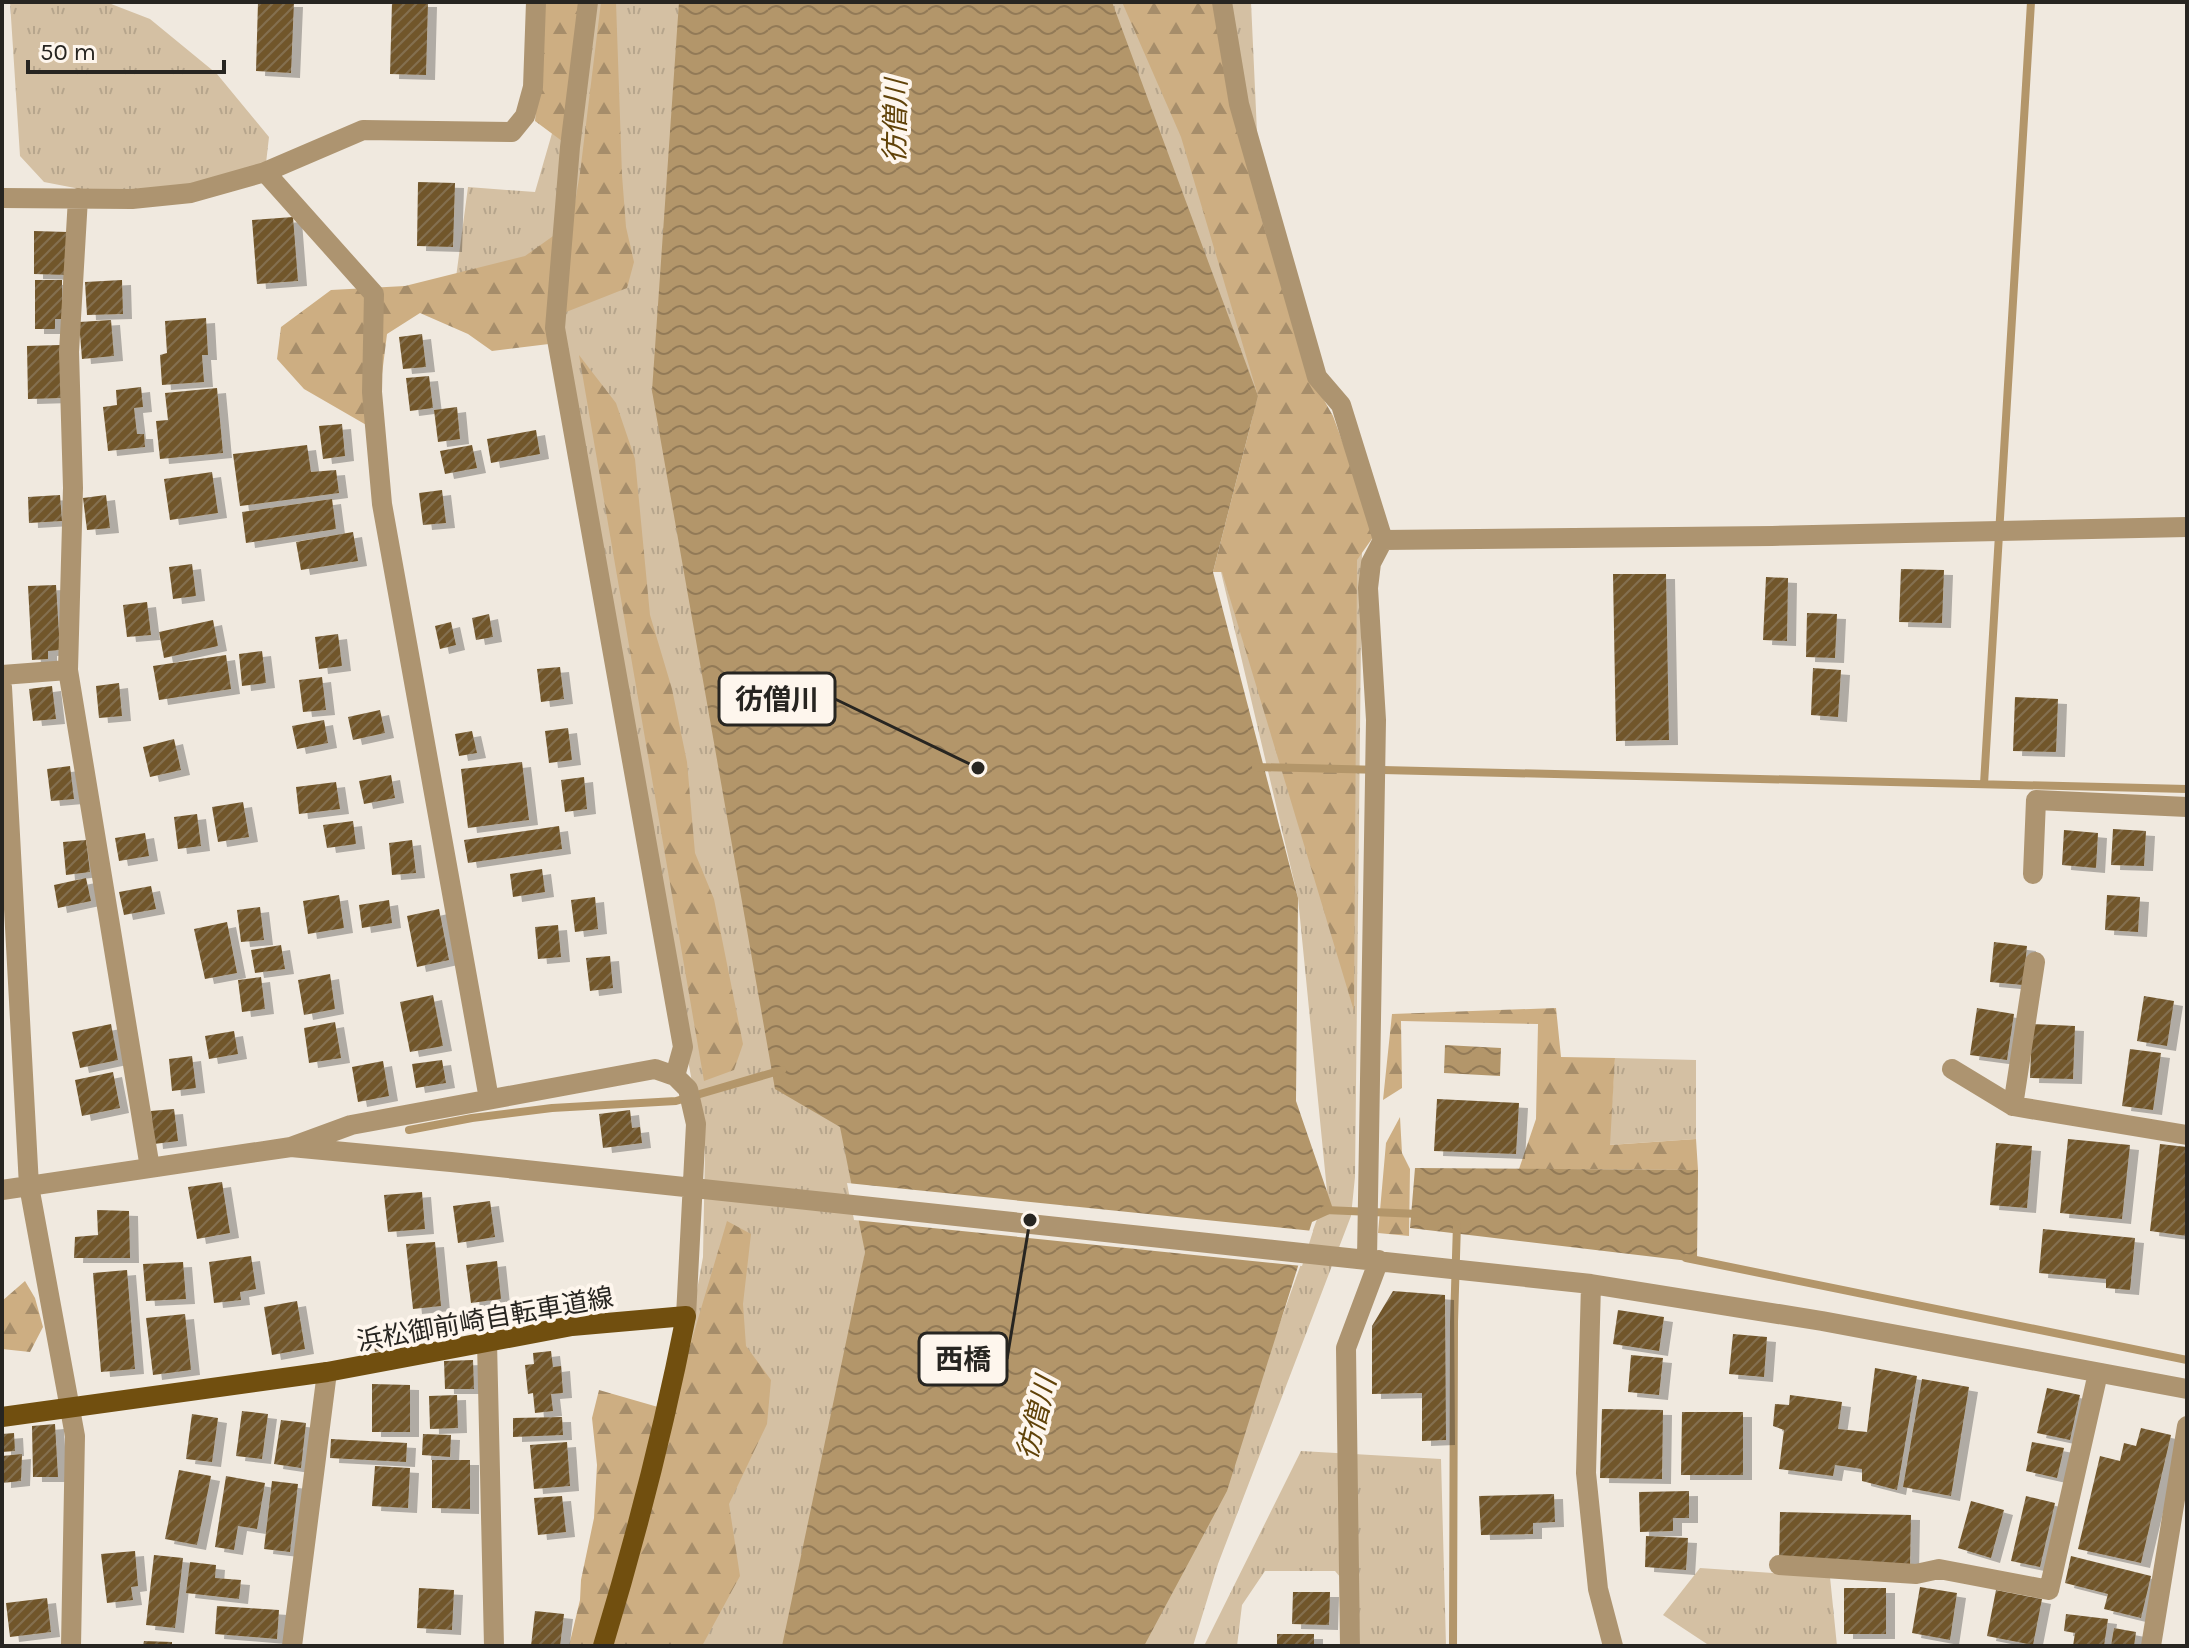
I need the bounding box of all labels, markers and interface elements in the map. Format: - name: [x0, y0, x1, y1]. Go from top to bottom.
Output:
- scale bar: [28, 24, 224, 74]
- text: 50 m: [40, 38, 96, 66]
- water label: 彷僧川: [878, 76, 913, 163]
- callout: 彷僧川: [719, 673, 835, 725]
- text: 彷僧川: [735, 683, 819, 716]
- street label: 浜松御前崎自転車道線: [354, 1282, 616, 1357]
- callout: 西橋: [919, 1333, 1007, 1385]
- text: 西橋: [935, 1343, 991, 1376]
- water label: 彷僧川: [1010, 1370, 1063, 1463]

